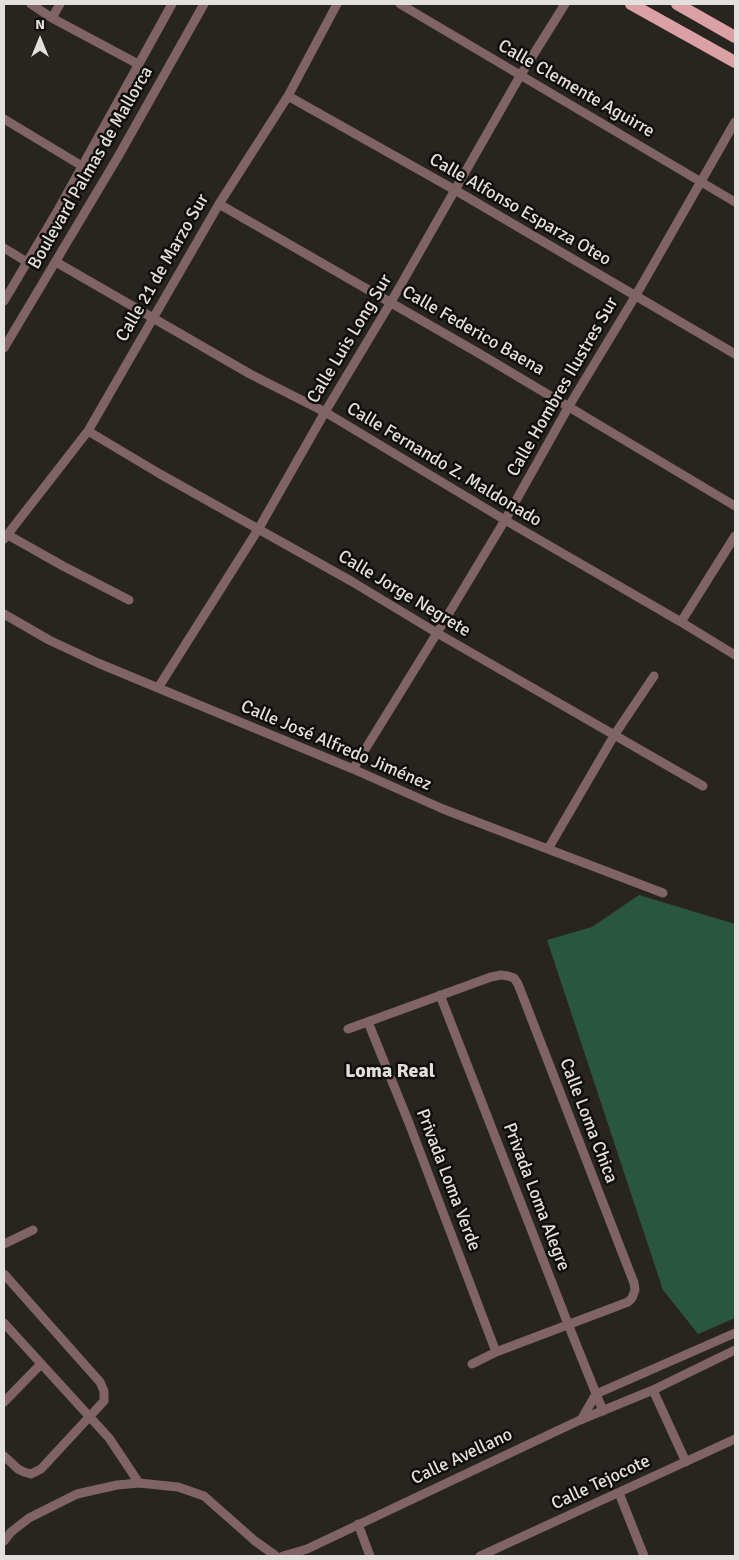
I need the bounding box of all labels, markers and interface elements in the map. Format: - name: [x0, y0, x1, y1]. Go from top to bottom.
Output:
- north arrow: [15, 15, 65, 65]
- text: N: [35, 16, 45, 33]
- street label: Calle Clemente Aguirre: [494, 35, 658, 143]
- street label: Boulevard Palmas de Mallorca: [24, 63, 158, 273]
- street label: Calle Alfonso Esparza Oteo: [425, 149, 615, 271]
- street label: Calle 21 de Marzo Sur: [112, 190, 214, 346]
- street label: Calle Luis Long Sur: [303, 271, 397, 407]
- street label: Calle Federico Baena: [398, 281, 548, 381]
- street label: Calle Hombres Ilustres Sur: [503, 293, 623, 481]
- street label: Calle Fernando Z. Maldonado: [343, 398, 545, 532]
- street label: Calle Jorge Negrete: [334, 546, 474, 642]
- street label: Calle José Alfredo Jiménez: [237, 696, 435, 796]
- street label: Calle Loma Chica: [554, 1056, 622, 1186]
- district label: Loma Real: [345, 1060, 435, 1084]
- street label: Privada Loma Verde: [411, 1106, 485, 1254]
- street label: Privada Loma Alegre: [498, 1120, 574, 1274]
- street label: Calle Avellano: [408, 1424, 516, 1490]
- street label: Calle Tejocote: [548, 1451, 654, 1515]

